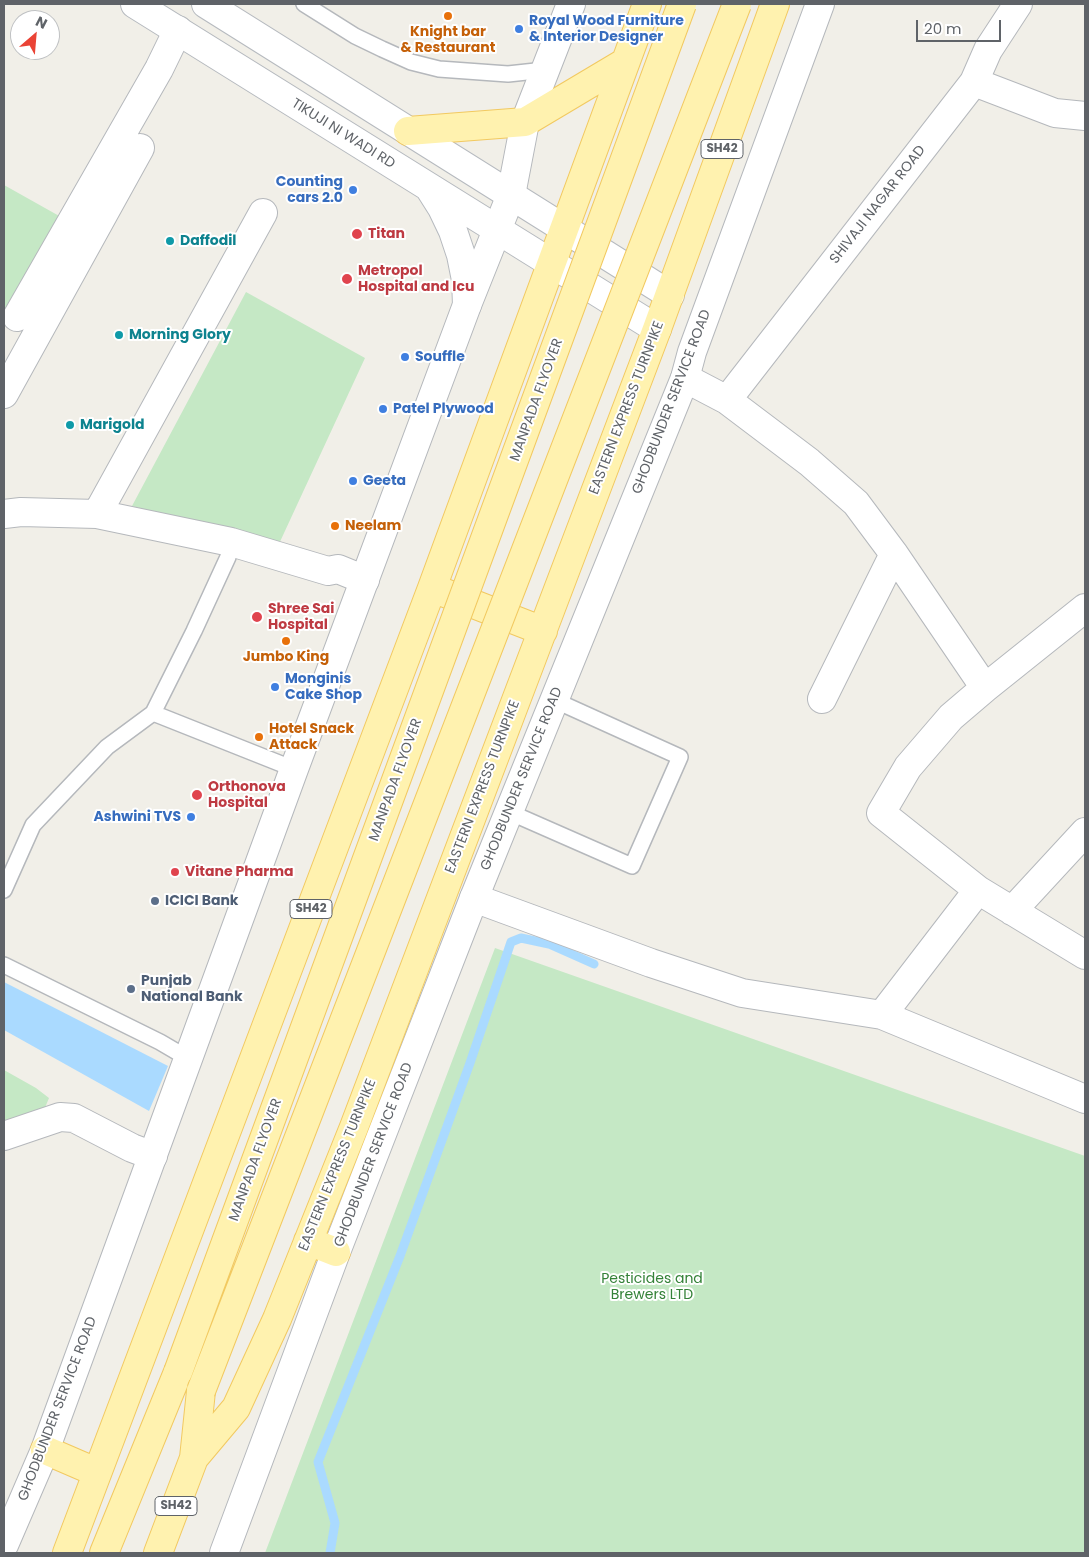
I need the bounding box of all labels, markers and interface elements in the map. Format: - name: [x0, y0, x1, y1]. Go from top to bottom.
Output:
- north arrow: [10, 10, 60, 60]
- marker: Knight bar & Restaurant: [442, 10, 454, 22]
- scale bar: [919, 10, 1004, 42]
- text: N: [32, 11, 51, 34]
- place label: Royal Wood Furniture & Interior Designer: [529, 13, 684, 46]
- text: 20 m: [924, 18, 962, 39]
- marker: Royal Wood Furniture & Interior Designer: [513, 23, 525, 35]
- place label: Knight bar & Restaurant: [401, 24, 495, 56]
- street label: TIKUJI NI WADI RD: [288, 95, 398, 173]
- road number: SH42: [701, 140, 743, 158]
- street label: SHIVAJI NAGAR ROAD: [827, 142, 929, 268]
- place label: Counting cars 2.0: [276, 174, 343, 206]
- marker: Counting cars 2.0: [347, 184, 359, 196]
- place label: Titan: [368, 226, 405, 242]
- marker: Titan: [350, 227, 364, 241]
- place label: Daffodil: [180, 233, 236, 249]
- marker: Daffodil: [164, 235, 176, 247]
- place label: Metropol Hospital and Icu: [358, 263, 474, 296]
- marker: Metropol Hospital and Icu: [340, 272, 354, 286]
- street label: GHODBUNDER SERVICE ROAD: [629, 307, 715, 497]
- street label: EASTERN EXPRESS TURNPIKE: [586, 319, 668, 497]
- place label: Morning Glory: [129, 327, 231, 343]
- marker: Morning Glory: [113, 329, 125, 341]
- street label: MANPADA FLYOVER: [507, 336, 567, 464]
- place label: Souffle: [415, 349, 465, 365]
- marker: Souffle: [399, 351, 411, 363]
- place label: Patel Plywood: [393, 401, 494, 417]
- marker: Patel Plywood: [377, 403, 389, 415]
- place label: Marigold: [80, 417, 145, 433]
- marker: Marigold: [64, 419, 76, 431]
- place label: Geeta: [363, 473, 406, 489]
- marker: Geeta: [347, 475, 359, 487]
- place label: Neelam: [345, 518, 401, 534]
- marker: Neelam: [329, 520, 341, 532]
- place label: Shree Sai Hospital: [268, 601, 334, 634]
- marker: Shree Sai Hospital: [250, 610, 264, 624]
- marker: Jumbo King: [280, 635, 292, 647]
- place label: Jumbo King: [243, 649, 329, 665]
- place label: Monginis Cake Shop: [285, 671, 362, 704]
- marker: Monginis Cake Shop: [269, 681, 281, 693]
- street label: GHODBUNDER SERVICE ROAD: [477, 685, 567, 873]
- street label: EASTERN EXPRESS TURNPIKE: [442, 698, 524, 876]
- street label: MANPADA FLYOVER: [366, 716, 426, 844]
- place label: Hotel Snack Attack: [269, 721, 354, 754]
- marker: Hotel Snack Attack: [253, 731, 265, 743]
- place label: Orthonova Hospital: [208, 779, 286, 812]
- marker: Orthonova Hospital: [190, 788, 204, 802]
- place label: Ashwini TVS: [94, 809, 181, 825]
- marker: Ashwini TVS: [185, 811, 197, 823]
- place label: Vitane Pharma: [185, 864, 294, 880]
- marker: Vitane Pharma: [169, 866, 181, 878]
- place label: ICICI Bank: [165, 893, 239, 909]
- marker: ICICI Bank: [149, 895, 161, 907]
- road number: SH42: [290, 900, 332, 919]
- place label: Punjab National Bank: [141, 973, 243, 1006]
- marker: Punjab National Bank: [125, 983, 137, 995]
- street label: GHODBUNDER SERVICE ROAD: [331, 1060, 417, 1250]
- street label: EASTERN EXPRESS TURNPIKE: [296, 1077, 380, 1253]
- street label: MANPADA FLYOVER: [226, 1096, 286, 1224]
- park label: Pesticides and Brewers LTD: [601, 1271, 703, 1304]
- street label: GHODBUNDER SERVICE ROAD: [15, 1314, 101, 1504]
- road number: SH42: [155, 1496, 197, 1515]

